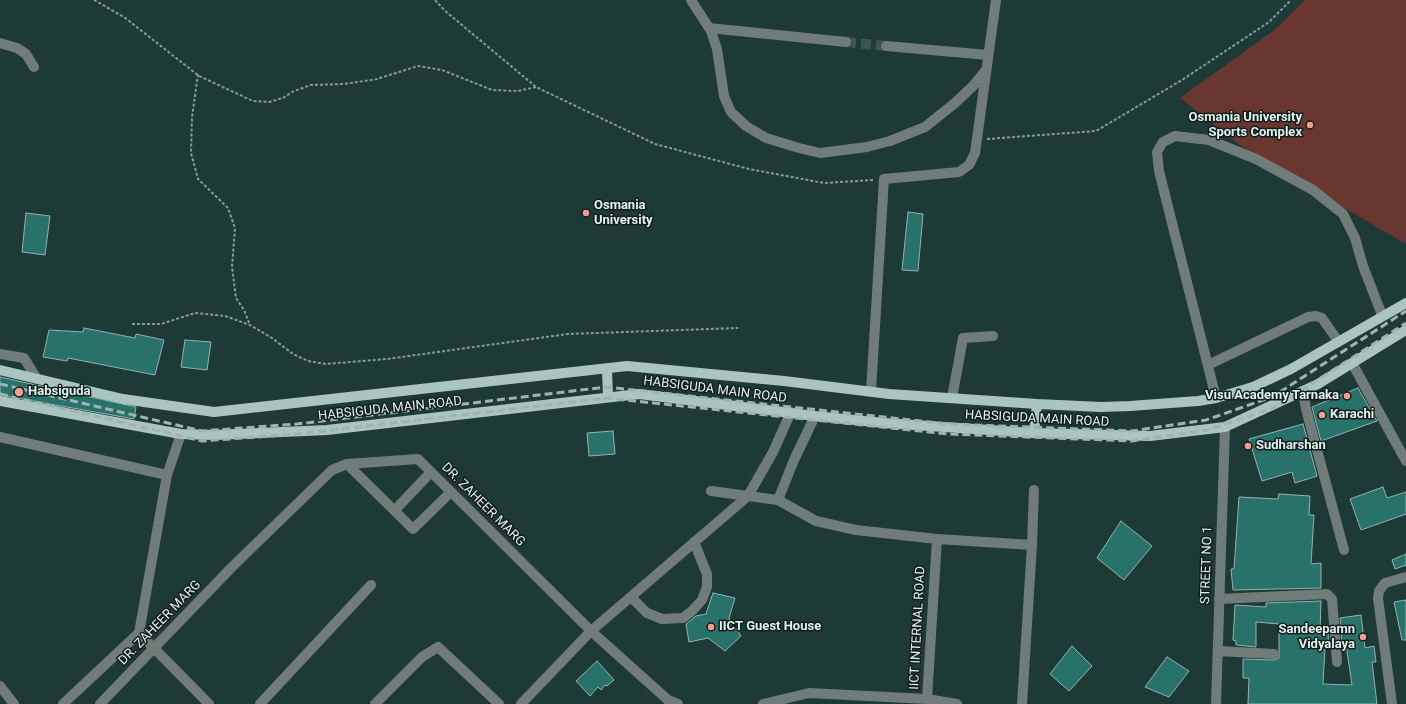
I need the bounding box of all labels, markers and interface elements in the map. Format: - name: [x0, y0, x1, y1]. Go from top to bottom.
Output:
- place label: Osmania University Sports Complex: [1189, 110, 1302, 141]
- marker: Osmania University Sports Complex: [1305, 120, 1315, 130]
- place label: Osmania University: [594, 198, 653, 229]
- marker: Osmania University: [581, 208, 591, 218]
- street label: HABSIGUDA MAIN ROAD: [642, 373, 788, 407]
- place label: Habsiguda: [28, 384, 91, 400]
- marker: Habsiguda: [13, 386, 25, 398]
- place label: Visu Academy Tarnaka: [1205, 388, 1339, 404]
- marker: Visu Academy Tarnaka: [1342, 391, 1352, 401]
- street label: HABSIGUDA MAIN ROAD: [317, 394, 463, 424]
- street label: HABSIGUDA MAIN ROAD: [964, 407, 1110, 431]
- place label: Karachi: [1330, 407, 1374, 423]
- marker: Karachi: [1317, 410, 1327, 420]
- place label: Sudharshan: [1256, 438, 1326, 454]
- marker: Sudharshan: [1243, 441, 1253, 451]
- street label: DR. ZAHEER MARG: [438, 460, 528, 550]
- street label: STREET NO 1: [1198, 526, 1216, 604]
- street label: IICT INTERNAL ROAD: [907, 566, 929, 690]
- street label: DR. ZAHEER MARG: [116, 577, 204, 669]
- place label: IICT Guest House: [719, 619, 821, 635]
- marker: IICT Guest House: [706, 622, 716, 632]
- place label: Sandeepamn Vidyalaya: [1279, 622, 1355, 653]
- marker: Sandeepamn Vidyalaya: [1358, 632, 1368, 642]

